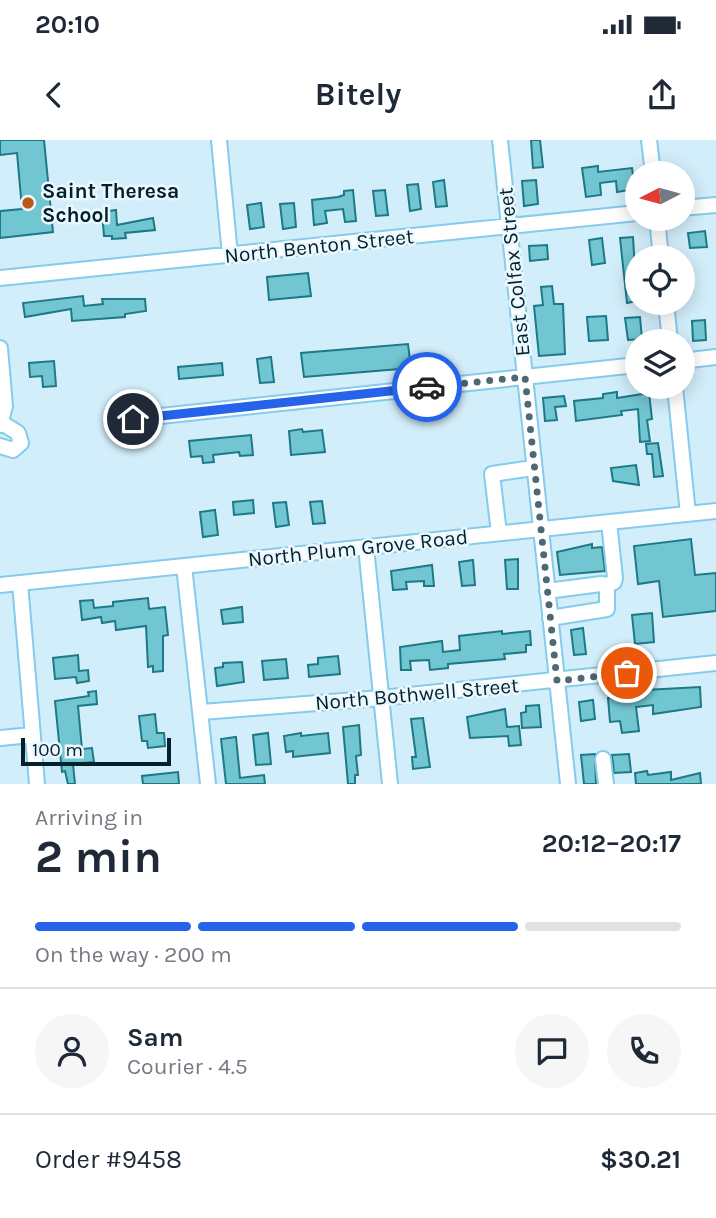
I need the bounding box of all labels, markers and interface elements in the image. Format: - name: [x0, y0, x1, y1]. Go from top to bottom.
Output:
- text: 20:10: [35, 9, 100, 40]
- icon: back: [35, 76, 73, 114]
- text: Bitely: [315, 76, 401, 113]
- icon: share: [643, 76, 681, 114]
- north arrow: [625, 161, 695, 231]
- map controls: [625, 161, 695, 399]
- place label: Saint Theresa School: [42, 179, 179, 227]
- street label: East Colfax Street: [493, 186, 535, 358]
- marker: Saint Theresa School: [20, 195, 36, 211]
- street label: North Benton Street: [223, 224, 415, 268]
- button: locate: [625, 245, 695, 315]
- button: layers: [625, 329, 695, 399]
- courier: [392, 352, 462, 422]
- icon: car: [408, 368, 446, 406]
- pin: [103, 389, 163, 449]
- icon: home: [114, 400, 152, 438]
- street label: North Plum Grove Road: [247, 525, 469, 571]
- pin: [597, 643, 657, 703]
- icon: bag: [608, 654, 646, 692]
- street label: North Bothwell Street: [314, 673, 520, 715]
- scale bar: [21, 735, 172, 767]
- text: 100 m: [32, 739, 83, 761]
- text: Arriving in: [35, 804, 143, 831]
- text: 20:12–20:17: [542, 828, 681, 859]
- text: 2 min: [35, 830, 162, 884]
- text: On the way · 200 m: [35, 941, 232, 968]
- button: person: [35, 1014, 109, 1088]
- button: chat: [515, 1014, 589, 1088]
- button: phone: [607, 1014, 681, 1088]
- text: Sam: [127, 1022, 183, 1053]
- text: Courier · 4.5: [127, 1053, 248, 1080]
- text: Order #9458: [35, 1144, 182, 1175]
- text: $30.21: [600, 1144, 681, 1175]

